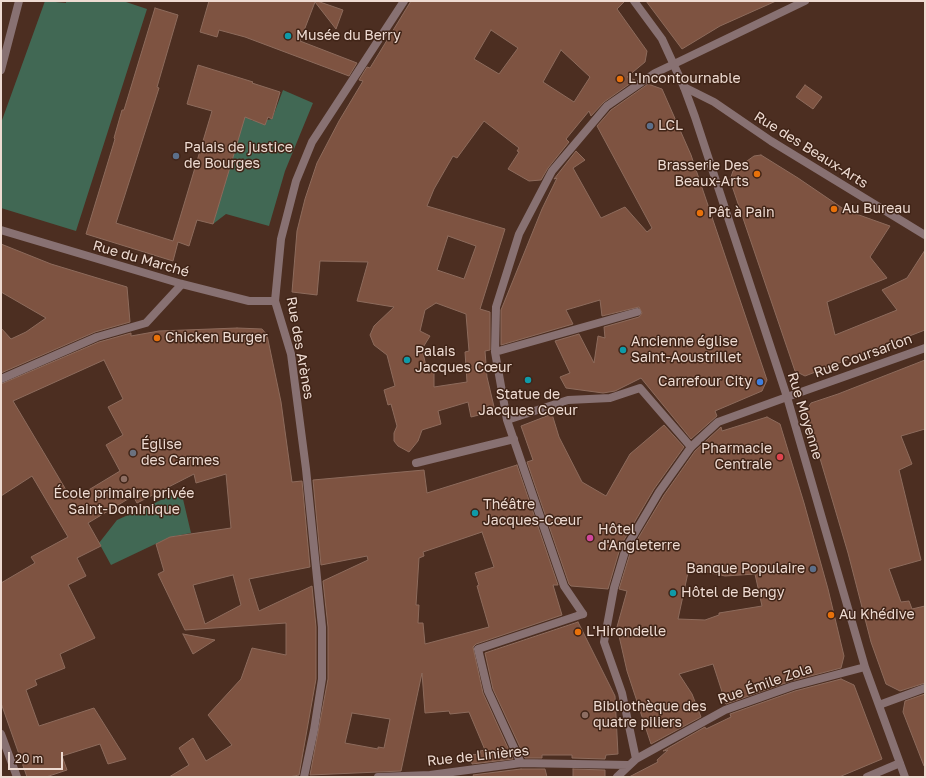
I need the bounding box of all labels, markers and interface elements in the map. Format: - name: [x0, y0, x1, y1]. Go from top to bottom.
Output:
- place label: Musée du Berry: [296, 28, 401, 44]
- marker: Musée du Berry: [283, 31, 293, 41]
- place label: L'Incontournable: [628, 71, 741, 87]
- marker: L'Incontournable: [615, 74, 625, 84]
- street label: Rue des Beaux-Arts: [751, 108, 871, 192]
- place label: LCL: [658, 118, 683, 134]
- marker: LCL: [645, 121, 655, 131]
- place label: Palais de justice de Bourges: [184, 140, 293, 172]
- marker: Palais de justice de Bourges: [171, 151, 181, 161]
- place label: Brasserie Des Beaux-Arts: [657, 158, 749, 190]
- marker: Brasserie Des Beaux-Arts: [752, 169, 762, 179]
- place label: Au Bureau: [842, 201, 911, 217]
- marker: Au Bureau: [829, 204, 839, 214]
- place label: Pât à Pain: [708, 205, 775, 221]
- marker: Pât à Pain: [695, 208, 705, 218]
- street label: Rue du Marché: [91, 237, 191, 281]
- street label: Rue des Arènes: [283, 295, 317, 401]
- place label: Chicken Burger: [165, 330, 268, 346]
- street label: Rue Coursarlon: [812, 330, 914, 382]
- marker: Chicken Burger: [152, 333, 162, 343]
- place label: Ancienne église Saint-Aoustrillet: [631, 334, 742, 366]
- place label: Palais Jacques Cœur: [415, 344, 512, 376]
- marker: Ancienne église Saint-Aoustrillet: [618, 345, 628, 355]
- marker: Palais Jacques Cœur: [402, 355, 412, 365]
- street label: Rue Moyenne: [784, 370, 826, 462]
- place label: Carrefour City: [658, 374, 752, 390]
- marker: Statue de Jacques Coeur: [523, 375, 533, 385]
- marker: Carrefour City: [755, 377, 765, 387]
- place label: Statue de Jacques Coeur: [478, 387, 578, 420]
- place label: Église des Carmes: [141, 437, 219, 470]
- place label: Pharmacie Centrale: [701, 441, 772, 474]
- marker: Église des Carmes: [128, 448, 138, 458]
- marker: Pharmacie Centrale: [775, 452, 785, 462]
- marker: École primaire privée Saint-Dominique: [119, 474, 129, 484]
- place label: École primaire privée Saint-Dominique: [54, 486, 194, 518]
- place label: Théâtre Jacques-Cœur: [483, 497, 582, 530]
- marker: Théâtre Jacques-Cœur: [470, 508, 480, 518]
- place label: Hôtel d'Angleterre: [598, 522, 680, 554]
- marker: Hôtel d'Angleterre: [585, 533, 595, 543]
- place label: Banque Populaire: [686, 561, 805, 577]
- marker: Banque Populaire: [808, 564, 818, 574]
- place label: Hôtel de Bengy: [681, 585, 785, 601]
- marker: Hôtel de Bengy: [668, 588, 678, 598]
- place label: Au Khédive: [839, 607, 915, 623]
- marker: Au Khédive: [826, 610, 836, 620]
- place label: L'Hirondelle: [586, 624, 666, 640]
- marker: L'Hirondelle: [573, 627, 583, 637]
- street label: Rue Émile Zola: [716, 660, 814, 708]
- place label: Bibliothèque des quatre piliers: [593, 699, 707, 732]
- marker: Bibliothèque des quatre piliers: [580, 710, 590, 720]
- street label: Rue de Linières: [426, 742, 530, 770]
- scale bar: [10, 744, 65, 770]
- text: 20 m: [15, 751, 43, 766]

